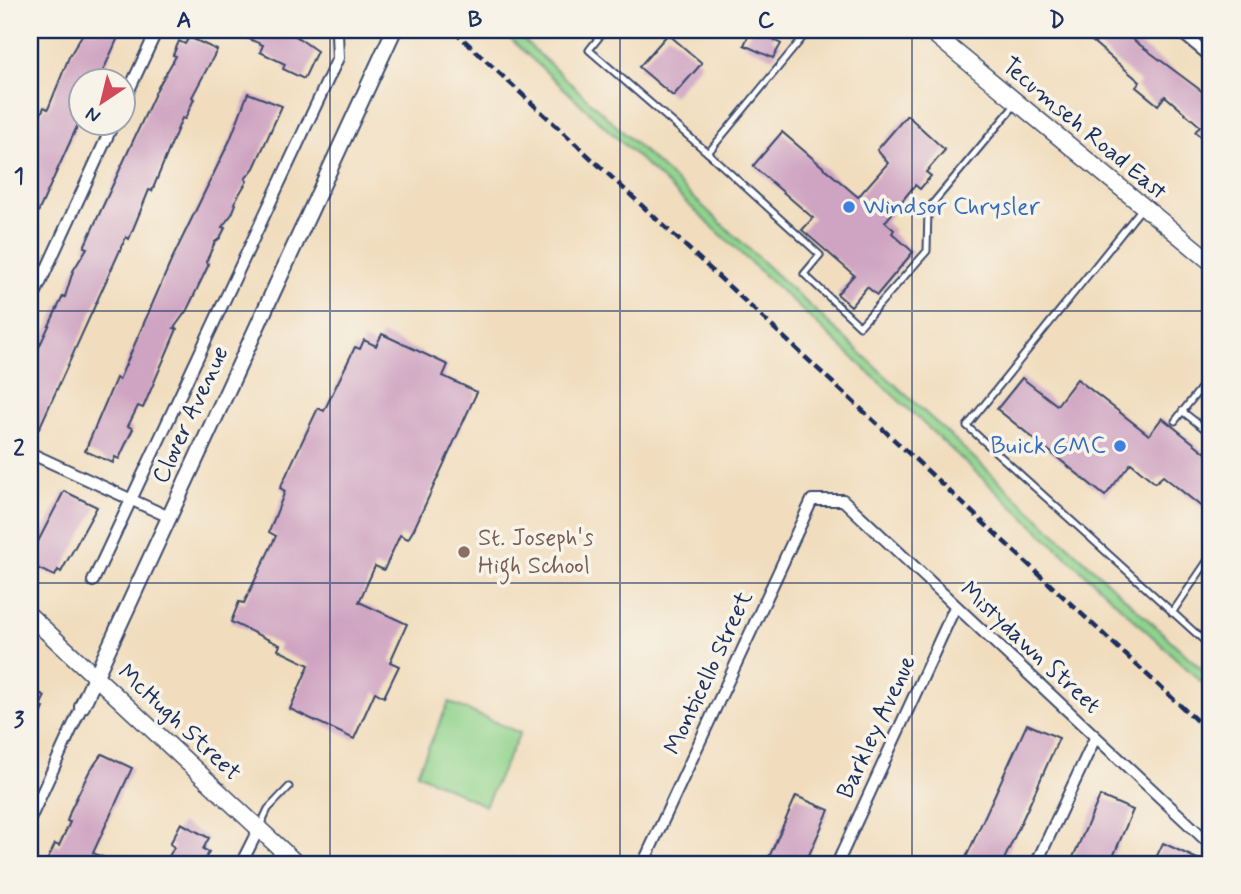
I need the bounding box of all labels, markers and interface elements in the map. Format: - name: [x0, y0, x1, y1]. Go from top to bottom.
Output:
- text: A: [176, 6, 192, 36]
- text: B: [468, 6, 483, 36]
- text: C: [758, 6, 775, 36]
- text: D: [1049, 6, 1065, 36]
- street label: Tecumseh Road East: [995, 51, 1173, 208]
- north arrow: [66, 66, 136, 136]
- text: N: [81, 101, 105, 129]
- text: 1: [14, 162, 24, 192]
- place label: Windsor Chrysler: [863, 192, 1041, 223]
- marker: Windsor Chrysler: [841, 199, 857, 215]
- street label: Clover Avenue: [146, 341, 236, 489]
- place label: Buick GMC: [991, 431, 1106, 462]
- text: 2: [13, 434, 25, 464]
- marker: Buick GMC: [1112, 438, 1128, 454]
- place label: St. Joseph's High School: [478, 523, 594, 585]
- marker: St. Joseph's High School: [456, 544, 472, 560]
- street label: Mistydawn Street: [953, 575, 1107, 721]
- street label: Monticello Street: [657, 586, 761, 760]
- street label: Barkley Avenue: [830, 650, 924, 804]
- street label: McHugh Street: [111, 658, 247, 788]
- text: 3: [14, 706, 25, 736]

